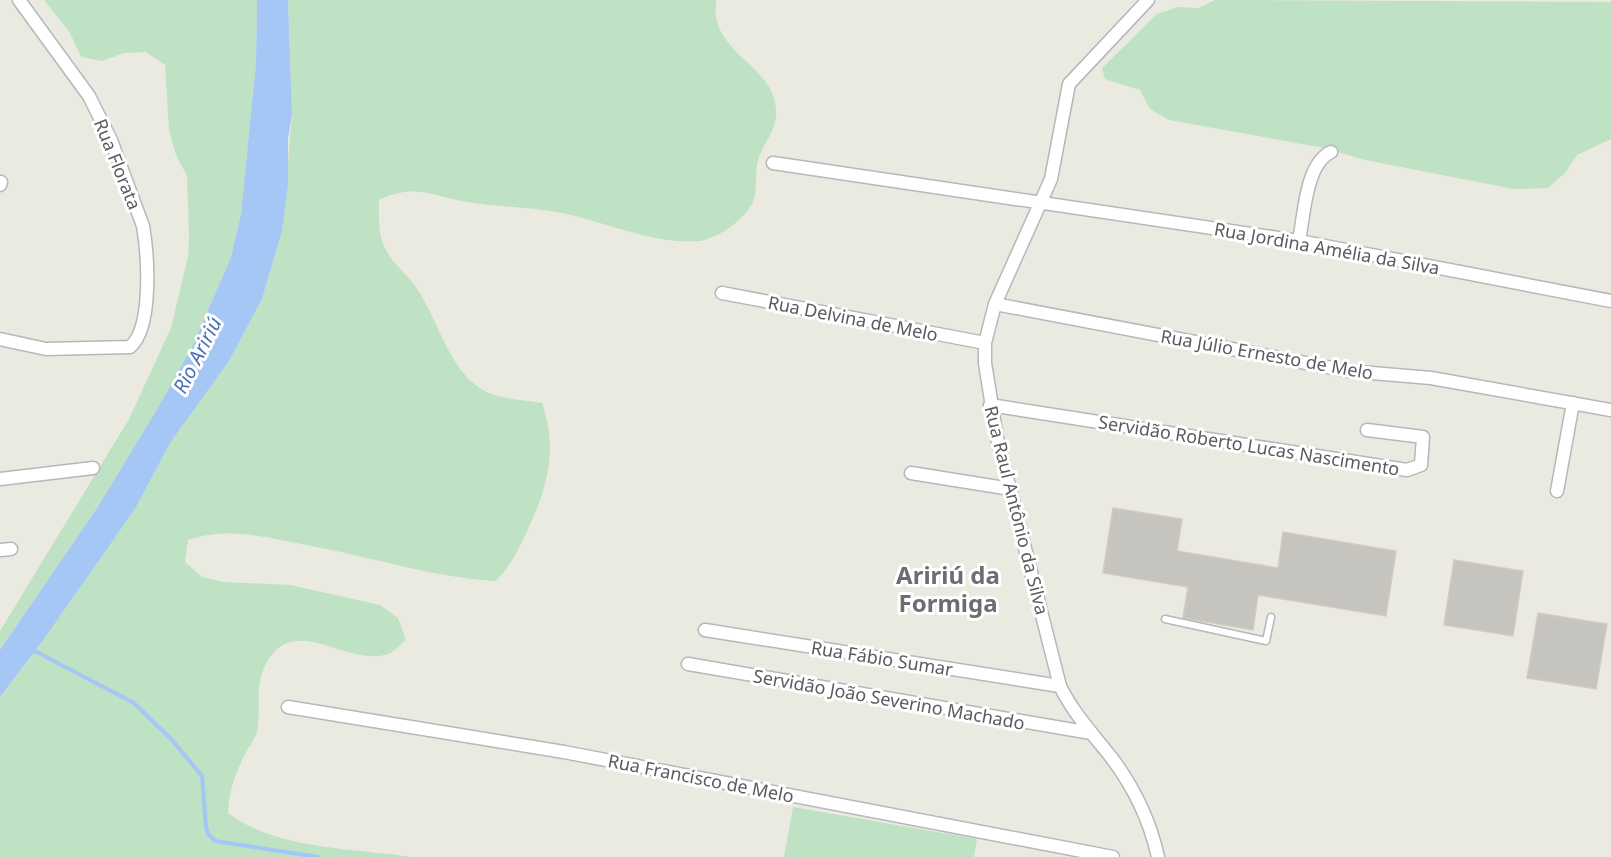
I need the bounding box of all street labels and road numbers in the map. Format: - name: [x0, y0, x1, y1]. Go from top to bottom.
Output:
- street label: Rua Florata: [89, 115, 147, 213]
- street label: Rua Jordina Amélia da Silva: [1212, 216, 1442, 280]
- street label: Rua Delvina de Melo: [766, 290, 940, 346]
- street label: Rua Júlio Ernesto de Melo: [1159, 323, 1375, 385]
- street label: Rua Raul Antônio da Silva: [979, 403, 1055, 617]
- street label: Servidão Roberto Lucas Nascimento: [1097, 409, 1401, 481]
- street label: Rua Fábio Sumar: [809, 635, 955, 681]
- street label: Servidão João Severino Machado: [751, 663, 1027, 735]
- street label: Rua Francisco de Melo: [606, 748, 796, 808]

